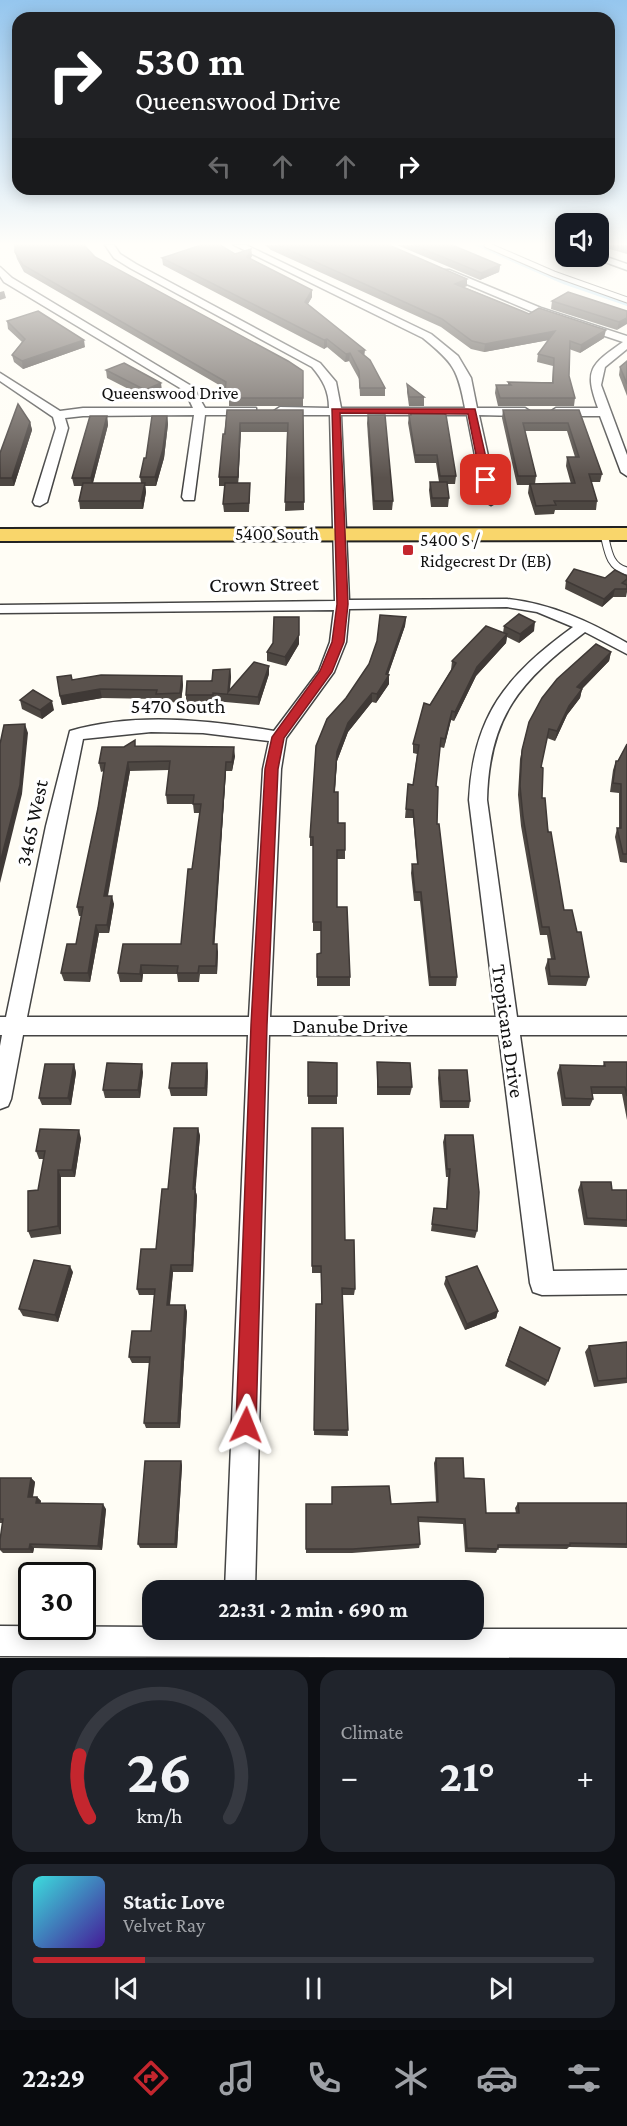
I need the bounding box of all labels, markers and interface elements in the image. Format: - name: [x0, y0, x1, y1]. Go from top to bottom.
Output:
- icon: right: [36, 36, 114, 114]
- text: 530 m: [135, 37, 244, 84]
- text: Queenswood Drive: [135, 86, 341, 116]
- icon: left: [203, 150, 236, 183]
- icon: ahead: [266, 150, 299, 183]
- icon: ahead: [329, 150, 362, 183]
- icon: right: [392, 150, 425, 183]
- map controls: [555, 213, 609, 267]
- button: sound: [555, 213, 609, 267]
- street label: Queenswood Drive: [101, 383, 239, 403]
- pin: [460, 454, 511, 505]
- icon: arrive: [469, 463, 502, 496]
- street label: 5400 South: [235, 524, 319, 544]
- place label: 5400 S / Ridgecrest Dr (EB): [420, 530, 552, 572]
- marker: 5400 S / Ridgecrest Dr (EB): [401, 543, 415, 557]
- street label: Crown Street: [209, 571, 320, 597]
- street label: 5470 South: [131, 694, 225, 718]
- street label: 3465 West: [11, 777, 53, 868]
- street label: Tropicana Drive: [487, 963, 529, 1099]
- street label: Danube Drive: [292, 1014, 408, 1038]
- position arrow: [214, 1393, 278, 1457]
- speed limit sign: 30: [18, 1562, 96, 1640]
- text: 22:31 · 2 min · 690 m: [218, 1597, 408, 1622]
- text: Climate: [341, 1721, 403, 1743]
- text: 26: [127, 1736, 193, 1805]
- text: 21°: [439, 1751, 495, 1801]
- text: −: [341, 1758, 358, 1795]
- text: +: [577, 1758, 594, 1795]
- text: km/h: [137, 1804, 183, 1828]
- text: Static Love: [123, 1889, 225, 1914]
- text: Velvet Ray: [123, 1914, 205, 1936]
- icon: previous: [110, 1972, 143, 2005]
- icon: pause: [297, 1972, 330, 2005]
- icon: next: [484, 1972, 517, 2005]
- icon: directions: [130, 2057, 172, 2099]
- icon: music: [216, 2057, 258, 2099]
- icon: phone: [303, 2057, 345, 2099]
- icon: climate: [390, 2057, 432, 2099]
- icon: car: [476, 2057, 518, 2099]
- icon: filters: [563, 2057, 605, 2099]
- text: 22:29: [22, 2063, 85, 2093]

